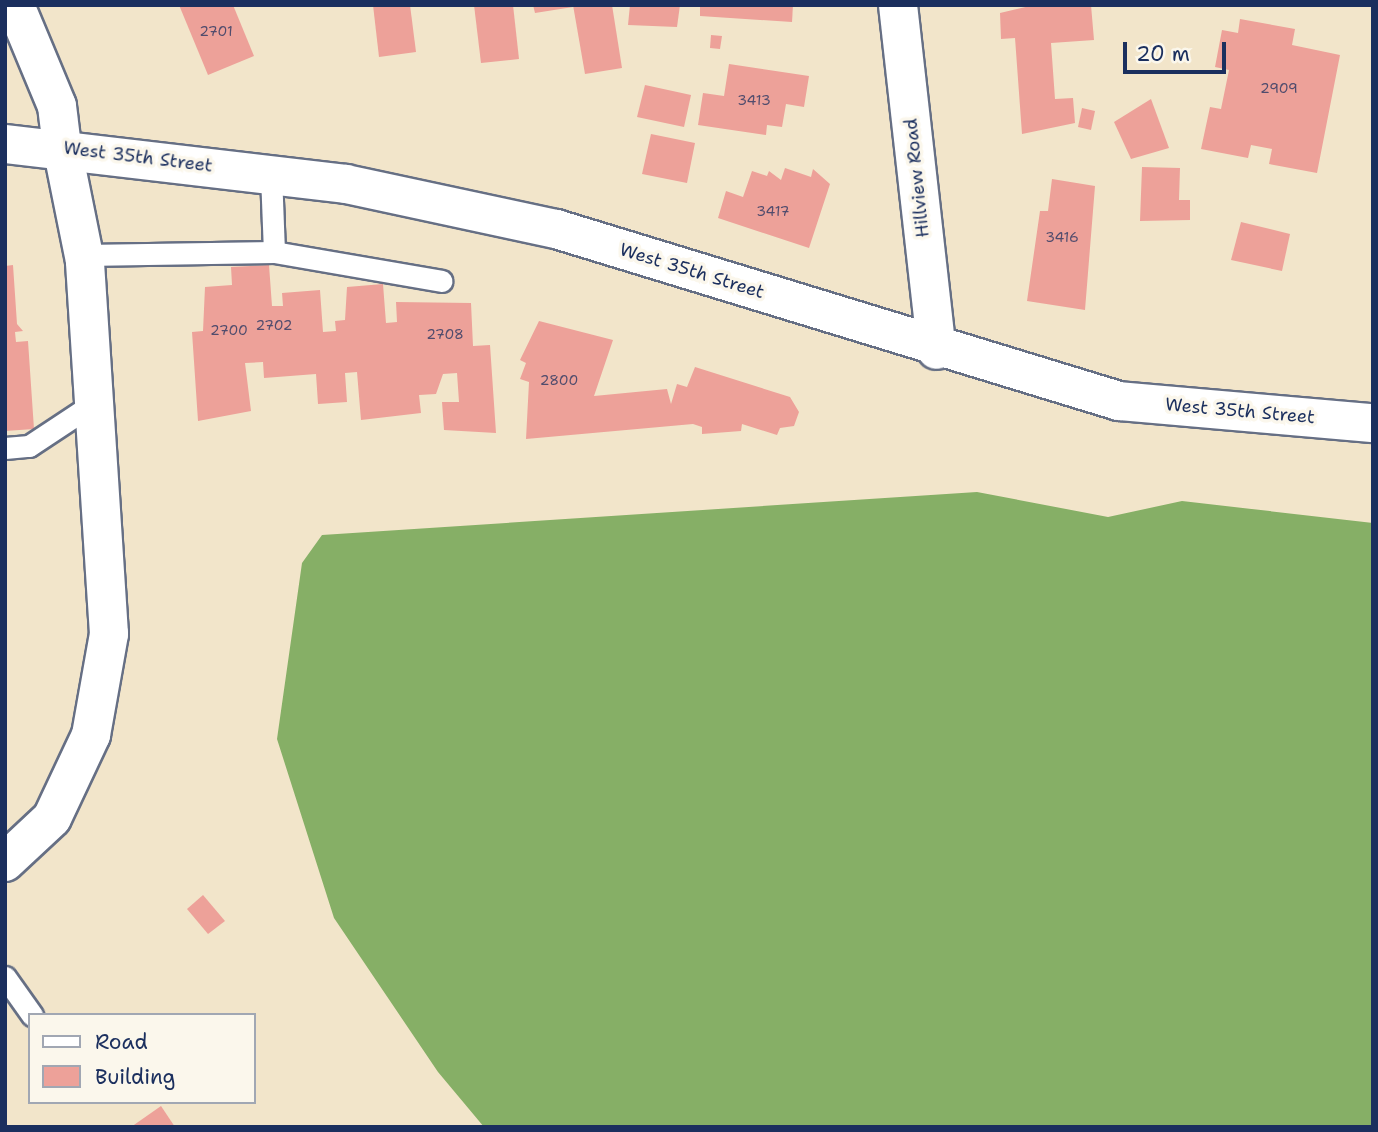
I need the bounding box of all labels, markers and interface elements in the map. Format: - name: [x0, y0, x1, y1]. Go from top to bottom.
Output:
- house number: 2701: [199, 23, 233, 39]
- scale bar: [1126, 28, 1229, 72]
- text: 20 m: [1136, 40, 1190, 68]
- house number: 2909: [1260, 80, 1298, 96]
- house number: 3413: [737, 92, 771, 108]
- street label: Hillview Road: [900, 117, 934, 239]
- street label: West 35th Street: [62, 137, 214, 177]
- house number: 3417: [756, 203, 790, 219]
- house number: 3416: [1045, 229, 1079, 245]
- street label: West 35th Street: [617, 239, 767, 303]
- house number: 2702: [255, 317, 293, 333]
- house number: 2700: [210, 322, 248, 338]
- house number: 2708: [426, 326, 464, 342]
- house number: 2800: [540, 372, 578, 388]
- street label: West 35th Street: [1164, 394, 1316, 428]
- legend: [28, 1013, 256, 1104]
- text: Road: [95, 1028, 148, 1056]
- text: Building: [95, 1063, 175, 1091]

